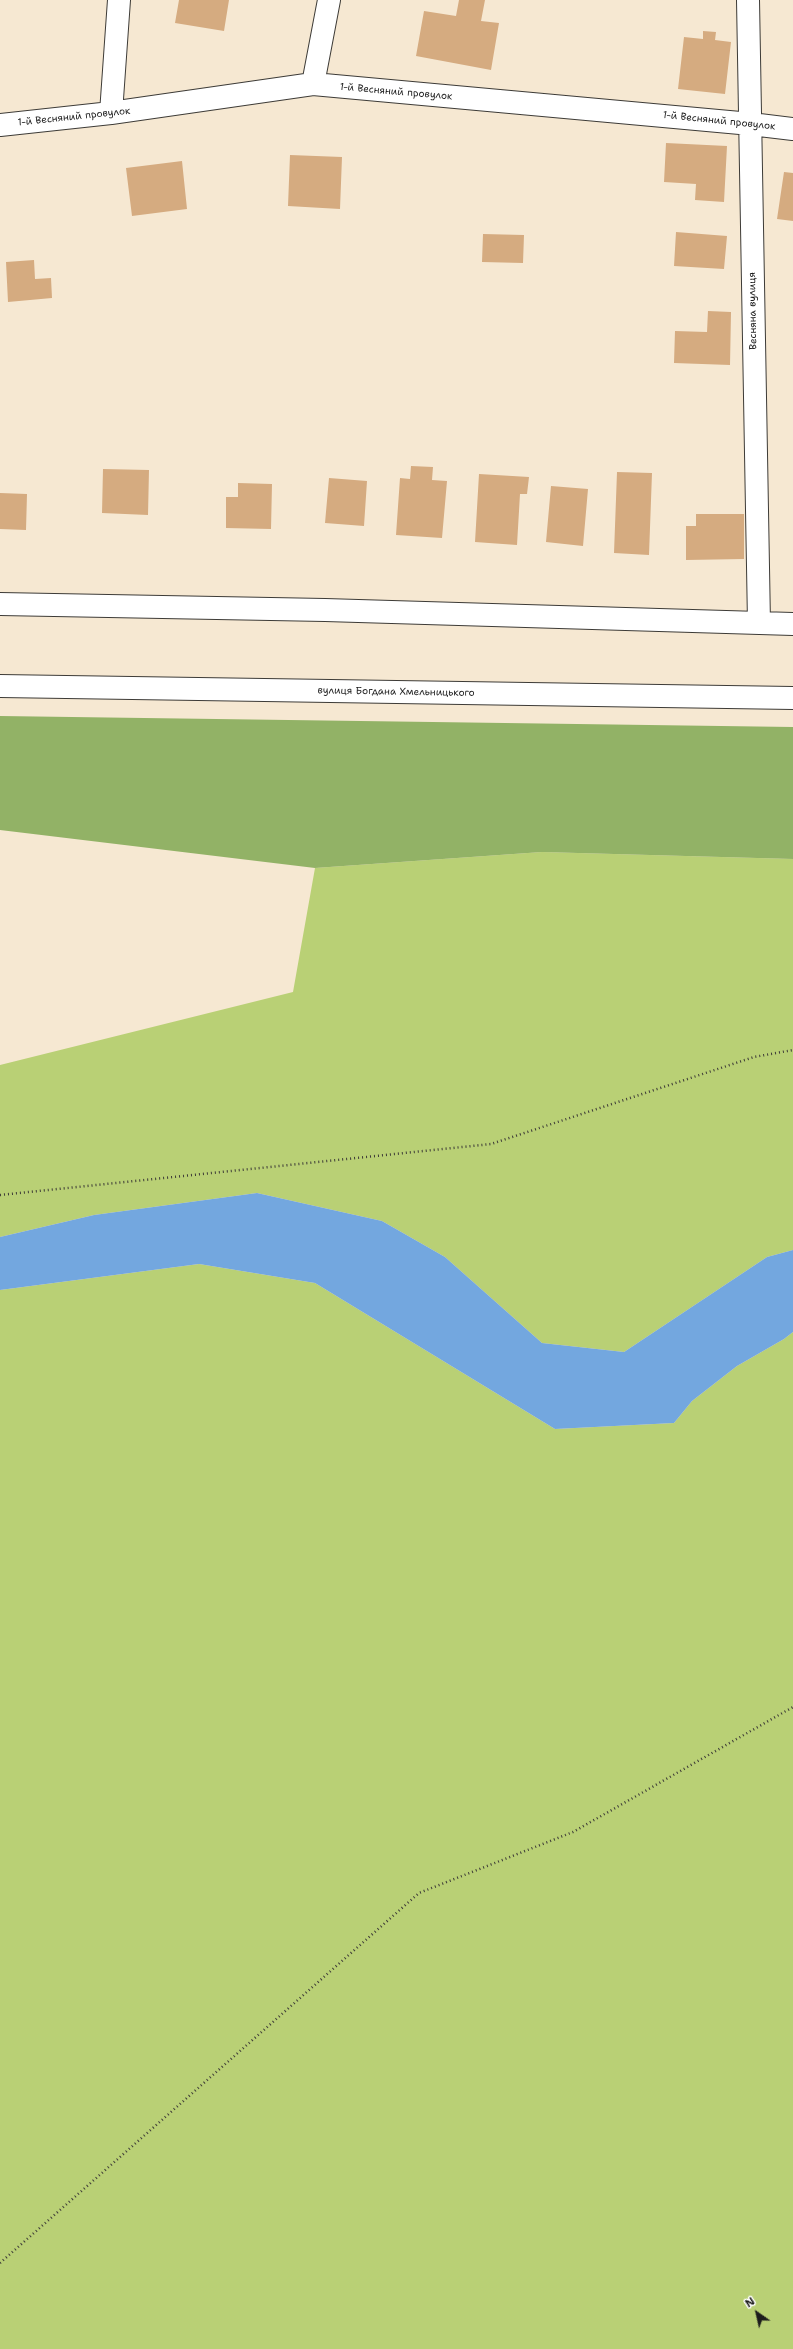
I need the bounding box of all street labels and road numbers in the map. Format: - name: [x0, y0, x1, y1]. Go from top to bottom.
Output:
- street label: 1-й Весняний провулок: [339, 81, 453, 103]
- street label: 1-й Весняний провулок: [17, 105, 131, 129]
- street label: 1-й Весняний провулок: [662, 109, 776, 133]
- street label: Весняна вулиця: [746, 272, 760, 350]
- street label: вулиця Богдана Хмельницького: [317, 685, 475, 699]

